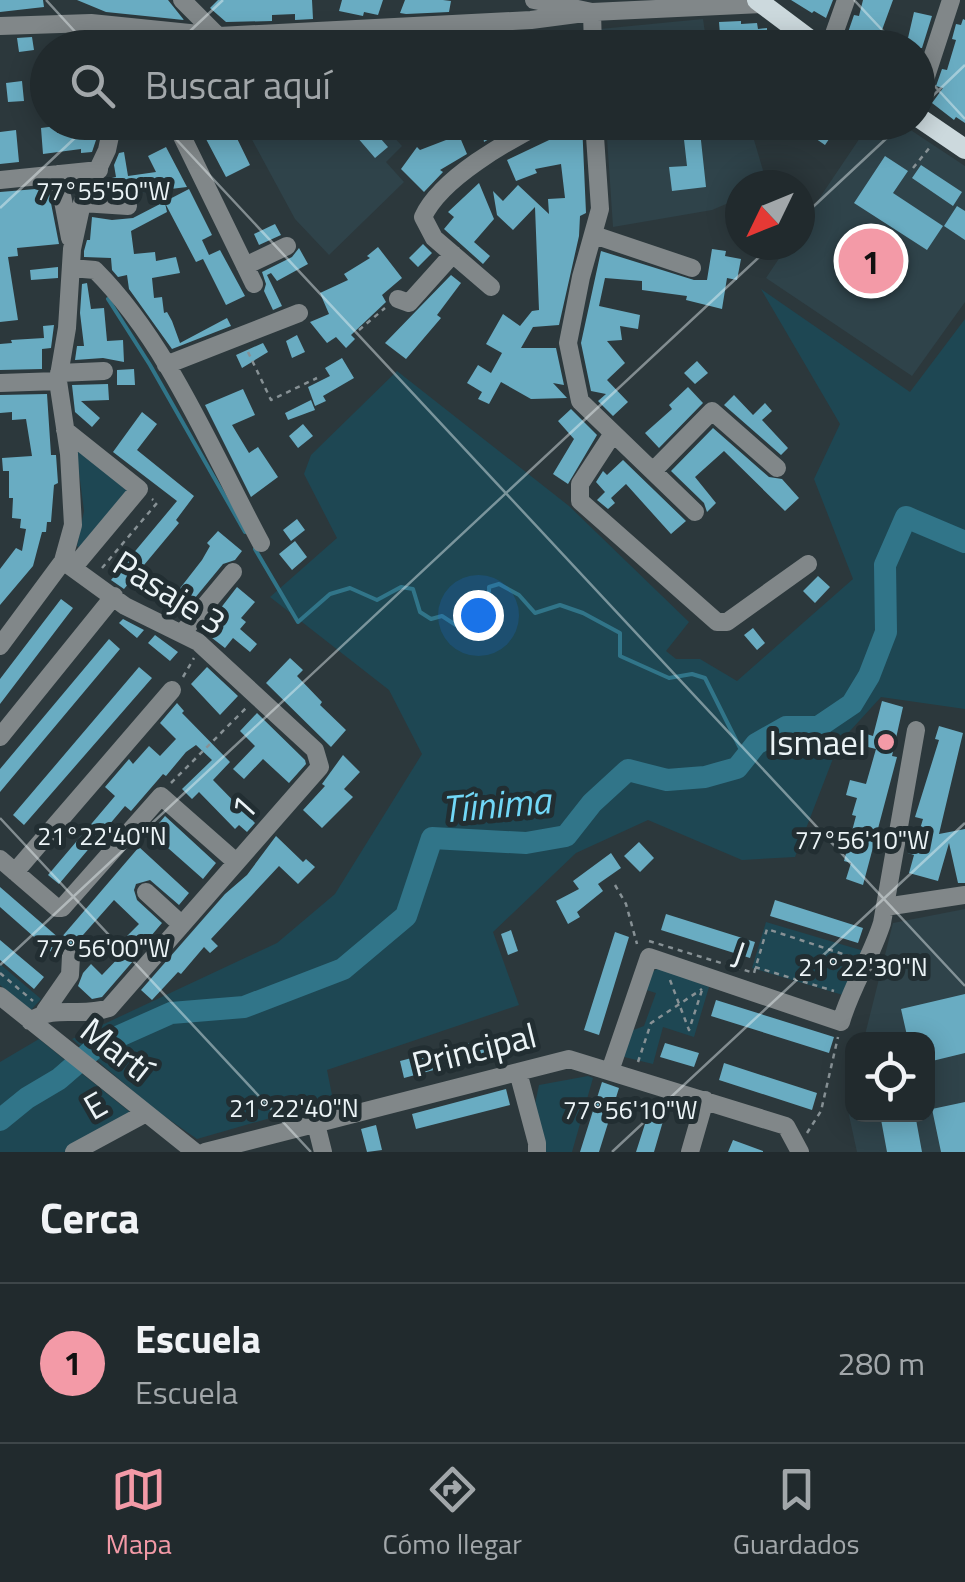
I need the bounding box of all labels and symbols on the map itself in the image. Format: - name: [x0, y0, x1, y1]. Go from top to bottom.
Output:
- north arrow: [725, 170, 815, 260]
- text: 77°55'50"W: [36, 172, 170, 210]
- pin: 1: [838, 224, 904, 298]
- street label: Pasaje 3: [103, 536, 237, 648]
- your location: [453, 590, 504, 641]
- place label: Ismael: [769, 715, 866, 769]
- marker: Ismael: [875, 731, 897, 753]
- water label: Tíinima: [439, 770, 555, 838]
- street label: 1: [216, 782, 270, 832]
- text: 21°22'40"N: [37, 817, 167, 855]
- text: 77°56'10"W: [795, 821, 929, 859]
- street label: J: [725, 926, 753, 980]
- text: 77°56'00"W: [36, 929, 170, 967]
- text: 21°22'30"N: [798, 948, 928, 986]
- street label: Martí: [69, 1003, 167, 1096]
- street label: Principal: [406, 1008, 542, 1090]
- street label: E: [73, 1077, 117, 1133]
- text: 21°22'40"N: [229, 1089, 359, 1127]
- text: 77°56'10"W: [563, 1091, 697, 1129]

